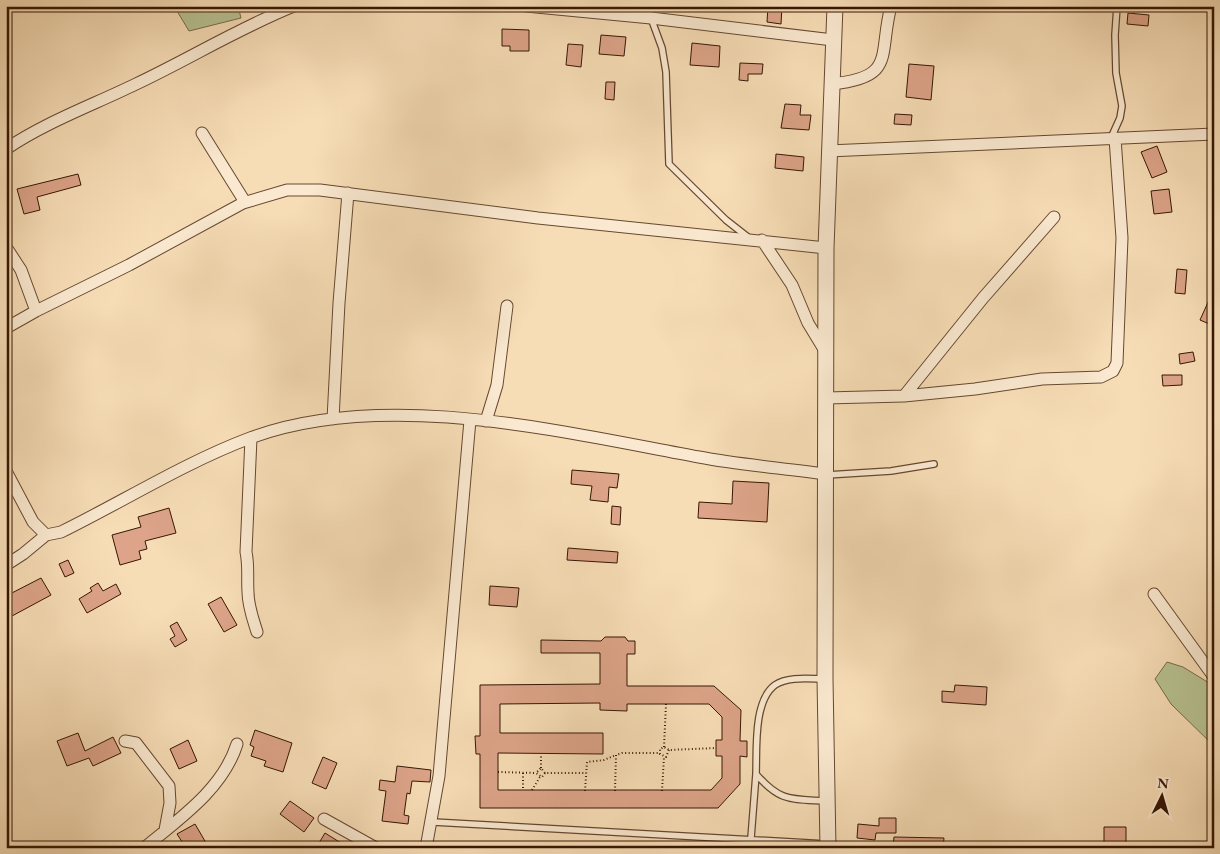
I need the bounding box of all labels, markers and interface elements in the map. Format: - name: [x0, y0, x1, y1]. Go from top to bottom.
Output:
- north arrow: [1138, 772, 1188, 822]
- text: N: [1157, 774, 1170, 793]

